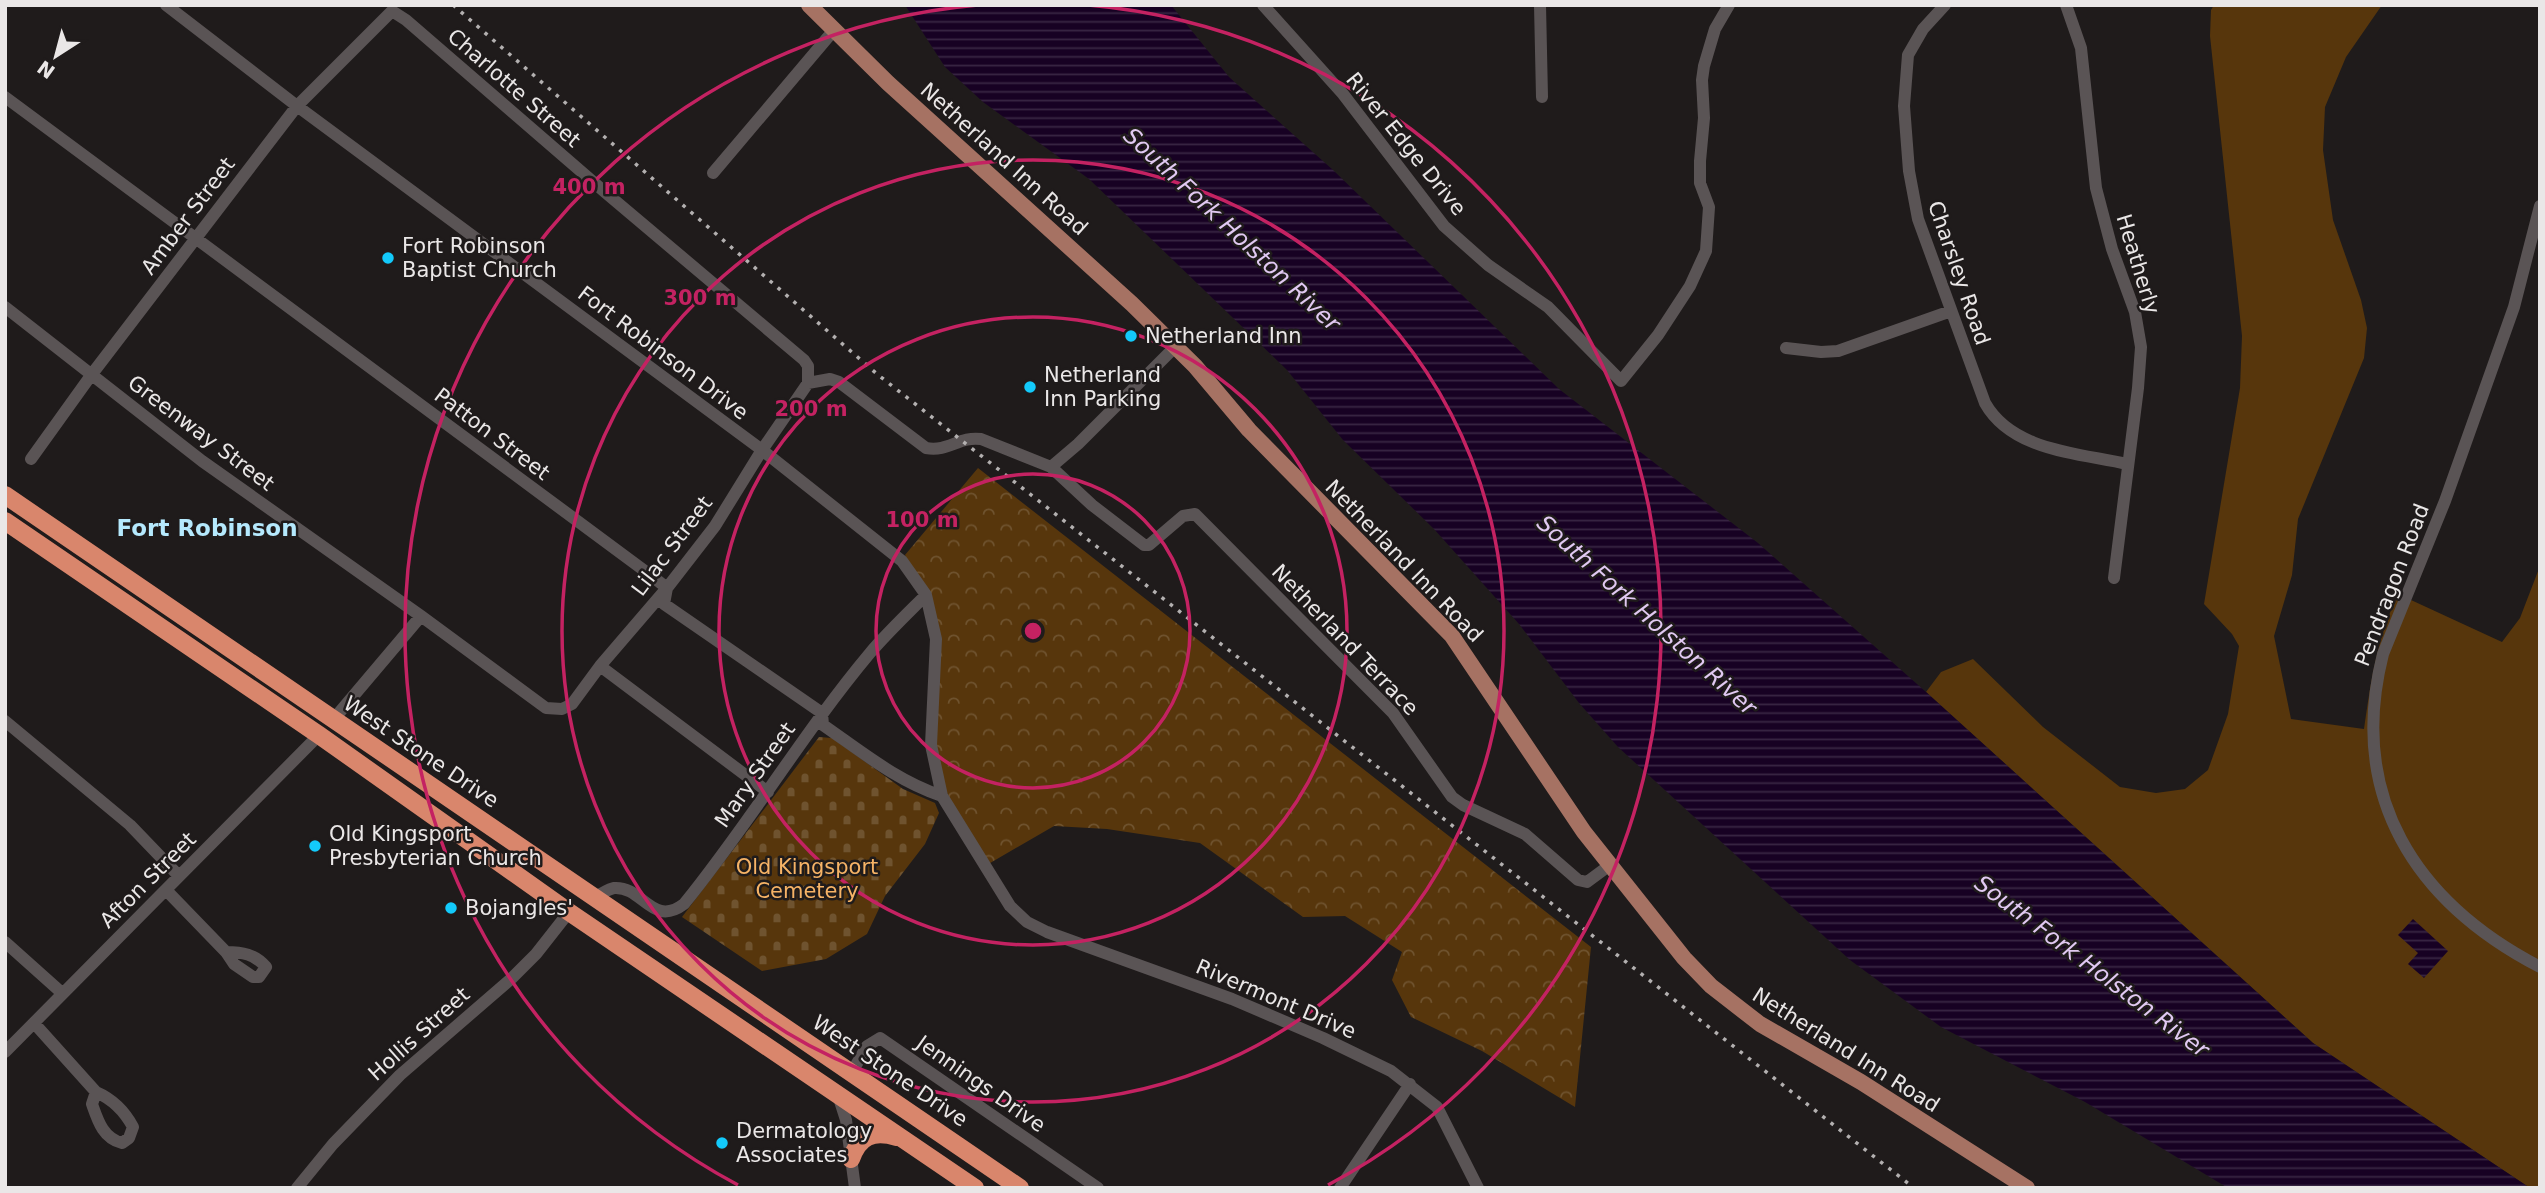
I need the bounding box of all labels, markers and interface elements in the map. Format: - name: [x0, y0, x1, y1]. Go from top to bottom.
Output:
- north arrow: [21, 21, 91, 91]
- street label: Charlotte Street: [443, 24, 585, 152]
- text: N: [33, 56, 59, 83]
- street label: River Edge Drive: [1341, 68, 1471, 220]
- street label: Netherland Inn Road: [916, 78, 1092, 240]
- water label: South Fork Holston River: [1119, 122, 1347, 337]
- street label: Amber Street: [136, 153, 240, 279]
- text: 400 m: [552, 175, 626, 199]
- street label: Charsley Road: [1923, 198, 1995, 348]
- street label: Heatherly: [2111, 211, 2165, 317]
- place label: Fort Robinson Baptist Church: [402, 234, 557, 282]
- marker: Fort Robinson Baptist Church: [380, 250, 396, 266]
- street label: Fort Robinson Drive: [573, 281, 753, 425]
- text: 300 m: [663, 286, 737, 310]
- place label: Netherland Inn: [1145, 324, 1302, 348]
- marker: Netherland Inn: [1123, 328, 1139, 344]
- place label: Netherland Inn Parking: [1044, 363, 1161, 411]
- street label: Greenway Street: [123, 370, 279, 496]
- marker: Netherland Inn Parking: [1022, 379, 1038, 395]
- street label: Patton Street: [430, 383, 554, 485]
- text: 200 m: [774, 397, 848, 421]
- street label: Netherland Inn Road: [1320, 475, 1488, 647]
- street label: Lilac Street: [627, 492, 717, 600]
- street label: Pendragon Road: [2350, 500, 2434, 670]
- text: 100 m: [885, 508, 959, 532]
- water label: South Fork Holston River: [1532, 510, 1763, 721]
- district label: Fort Robinson: [116, 515, 298, 541]
- street label: Netherland Terrace: [1267, 560, 1423, 720]
- centre of rings: [1021, 619, 1045, 643]
- street label: West Stone Drive: [339, 691, 503, 813]
- street label: Mary Street: [710, 718, 800, 832]
- place label: Old Kingsport Presbyterian Church: [329, 822, 542, 870]
- street label: Afton Street: [95, 827, 201, 933]
- marker: Old Kingsport Presbyterian Church: [307, 838, 323, 854]
- park label: Old Kingsport Cemetery: [736, 855, 878, 903]
- water label: South Fork Holston River: [1970, 870, 2215, 1063]
- place label: Bojangles': [465, 896, 573, 920]
- marker: Bojangles': [443, 900, 459, 916]
- street label: Rivermont Drive: [1192, 954, 1360, 1044]
- street label: Hollis Street: [364, 982, 474, 1086]
- street label: Netherland Inn Road: [1748, 983, 1944, 1117]
- street label: West Stone Drive: [808, 1010, 972, 1132]
- street label: Jennings Drive: [910, 1029, 1050, 1137]
- place label: Dermatology Associates: [736, 1119, 872, 1167]
- marker: Dermatology Associates: [714, 1135, 730, 1151]

